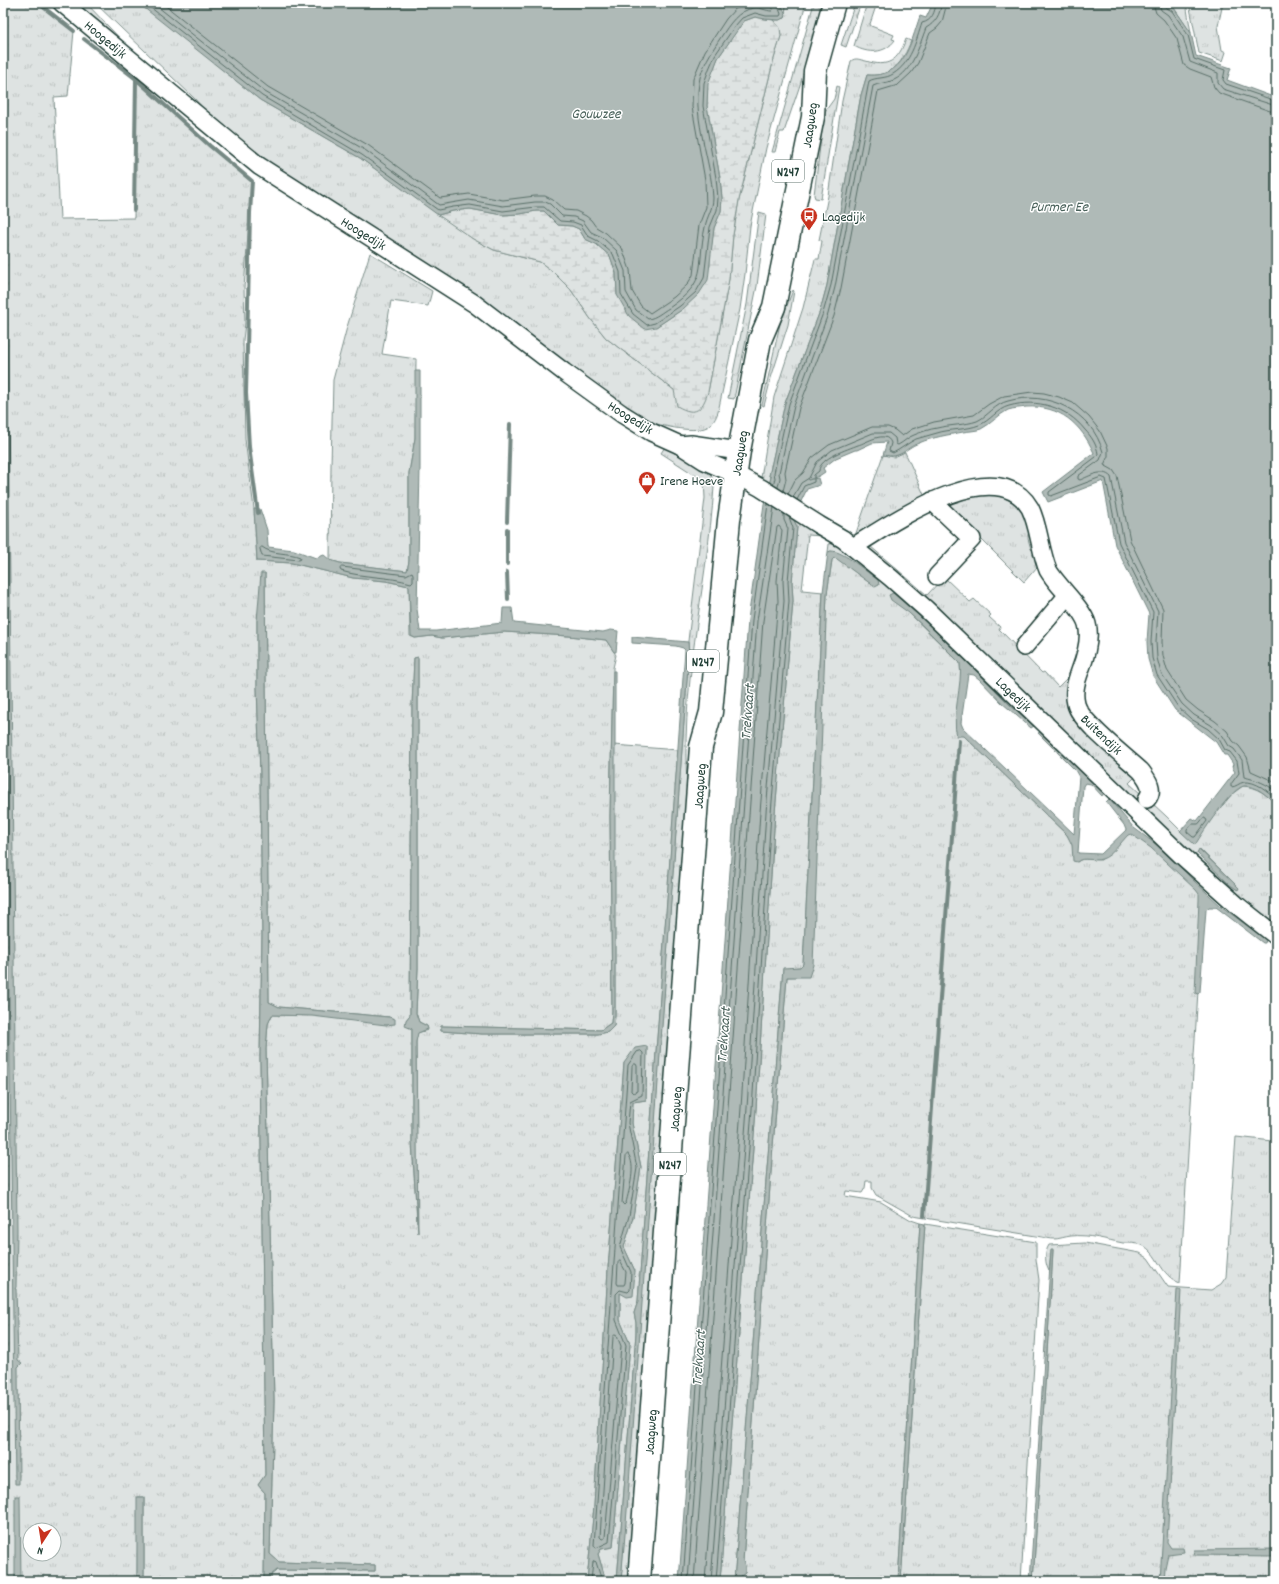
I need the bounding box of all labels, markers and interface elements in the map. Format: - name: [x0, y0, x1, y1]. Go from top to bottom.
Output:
- street label: Hoogedijk: [79, 17, 131, 65]
- street label: Jaagweg: [798, 101, 824, 149]
- water label: Gouwzee: [571, 104, 622, 126]
- road number: N247: [772, 160, 804, 182]
- water label: Purmer Ee: [1030, 197, 1089, 219]
- bus stop icon: Lagedijk: [799, 206, 819, 231]
- place label: Lagedijk: [822, 208, 865, 228]
- street label: Hoogedijk: [336, 213, 390, 257]
- street label: Hoogedijk: [603, 397, 657, 441]
- street label: Jaagweg: [728, 429, 754, 477]
- shop icon: Irene Hoeve: [637, 470, 657, 495]
- place label: Irene Hoeve: [660, 472, 723, 492]
- road number: N247: [687, 650, 719, 672]
- street label: Lagedijk: [990, 673, 1035, 718]
- water label: Trekvaart: [736, 682, 762, 741]
- street label: Buitendijk: [1075, 710, 1126, 761]
- street label: Jaagweg: [689, 763, 713, 810]
- water label: Trekvaart: [712, 1005, 738, 1064]
- street label: Jaagweg: [665, 1086, 689, 1133]
- road number: N247: [654, 1153, 686, 1175]
- water label: Trekvaart: [687, 1328, 713, 1387]
- street label: Jaagweg: [640, 1409, 664, 1456]
- north arrow: [22, 1522, 62, 1562]
- text: N: [35, 1541, 45, 1558]

